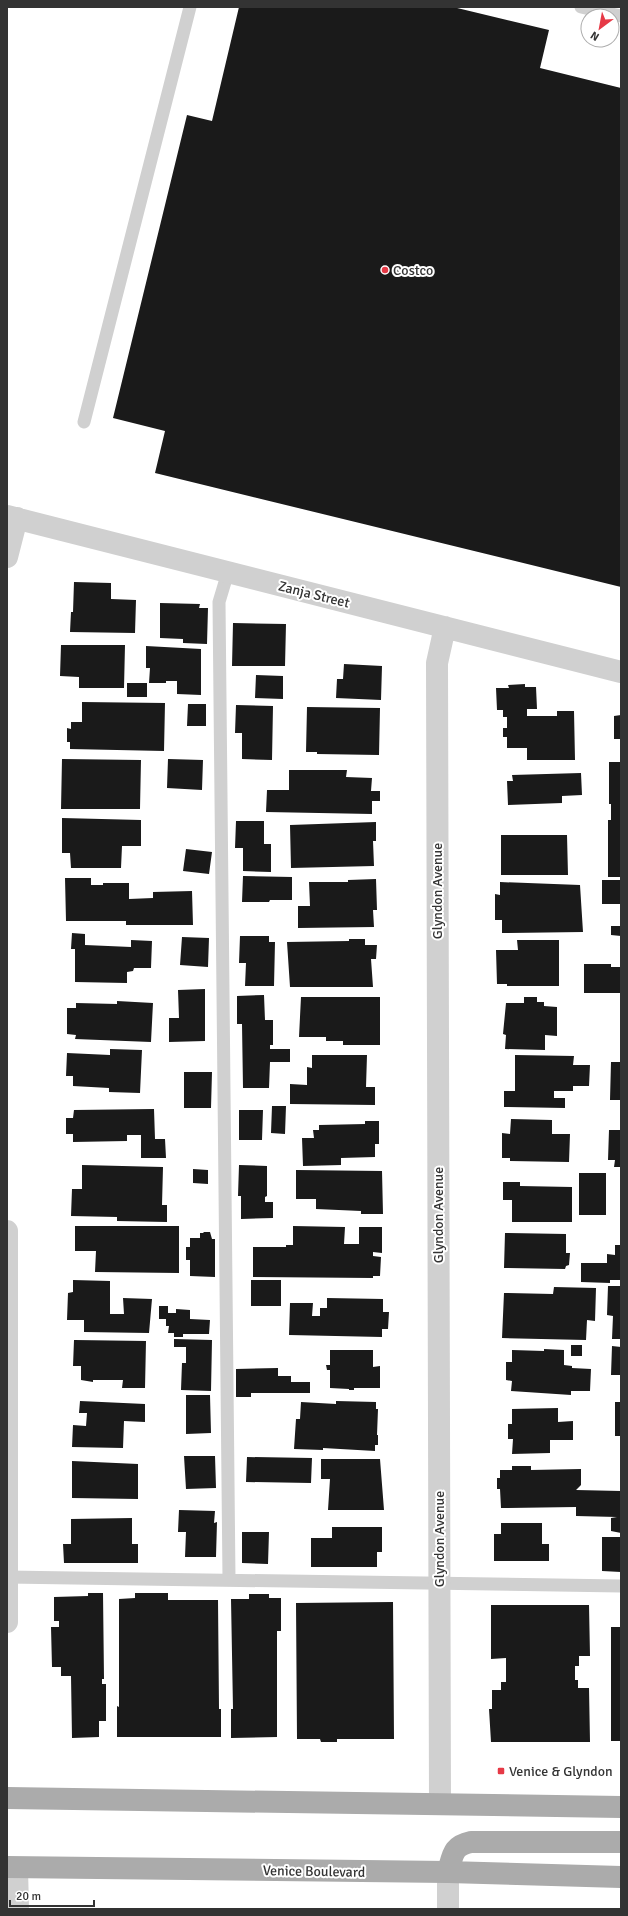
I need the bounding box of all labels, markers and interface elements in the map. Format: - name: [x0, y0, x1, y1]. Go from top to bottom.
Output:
- north arrow: [580, 8, 620, 48]
- text: N: [588, 29, 602, 44]
- place label: Costco: [393, 262, 433, 279]
- marker: Costco: [380, 265, 390, 275]
- street label: Zanja Street: [276, 577, 351, 612]
- street label: Glyndon Avenue: [429, 843, 446, 939]
- street label: Glyndon Avenue: [430, 1167, 447, 1263]
- street label: Glyndon Avenue: [431, 1491, 448, 1587]
- place label: Venice & Glyndon: [509, 1763, 613, 1780]
- marker: Venice & Glyndon: [496, 1766, 506, 1776]
- street label: Venice Boulevard: [263, 1862, 365, 1881]
- scale bar: [10, 1882, 94, 1908]
- text: 20 m: [16, 1889, 41, 1904]

